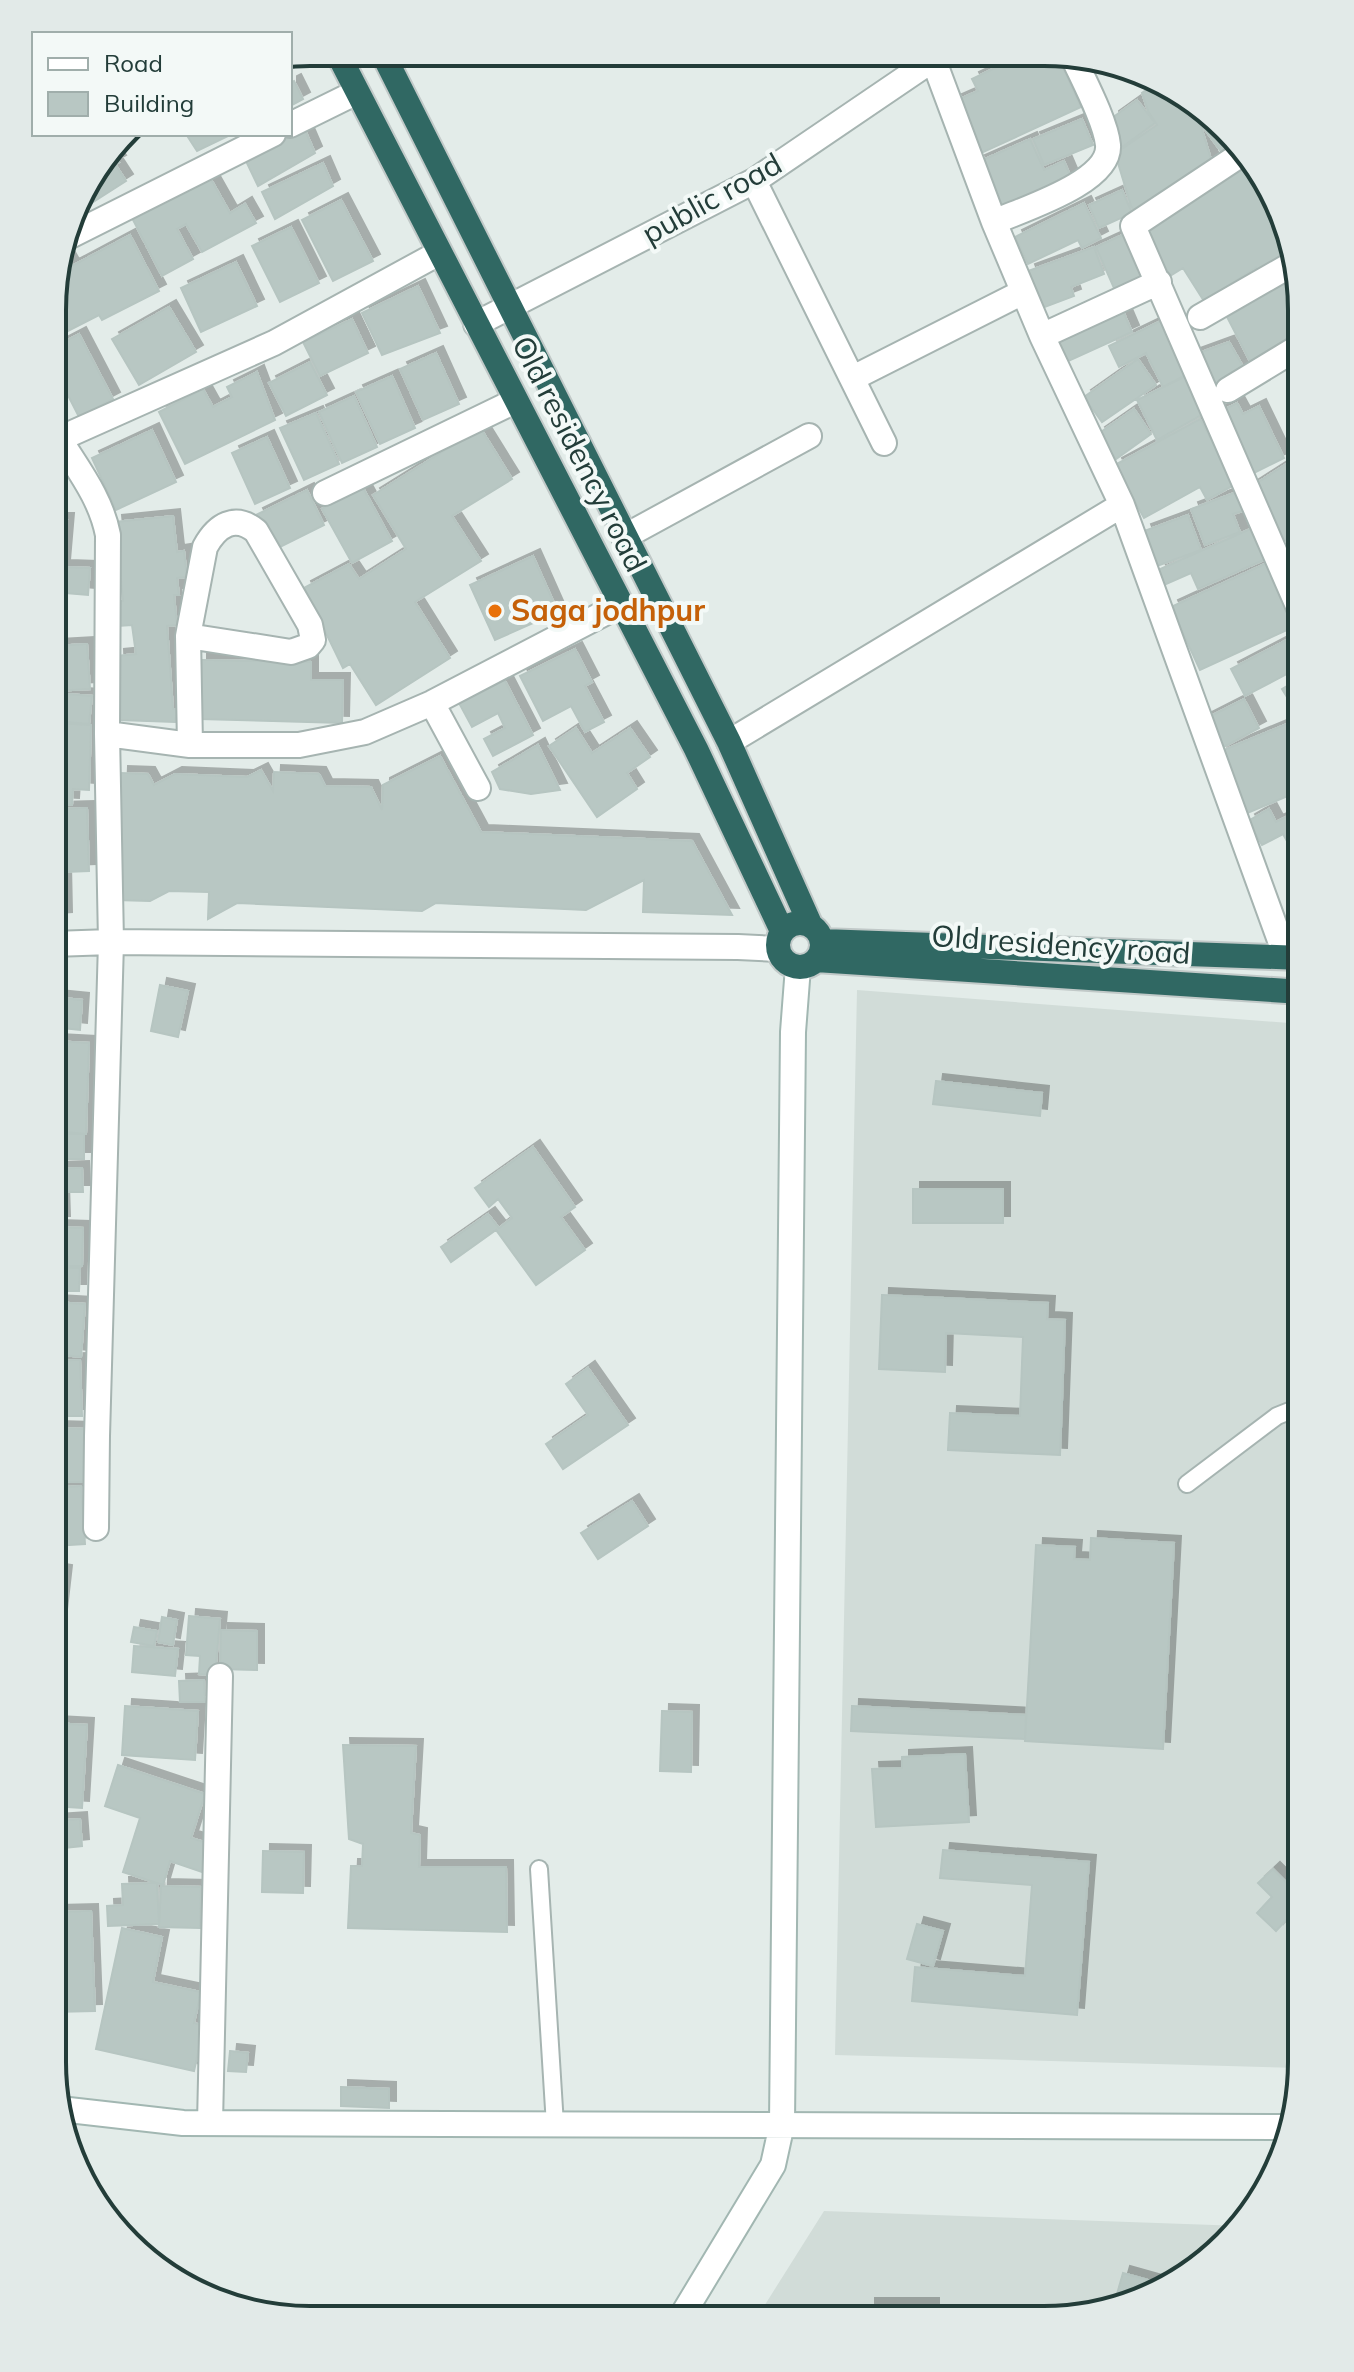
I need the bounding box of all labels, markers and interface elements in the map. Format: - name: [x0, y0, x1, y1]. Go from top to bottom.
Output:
- legend: [32, 32, 292, 136]
- text: Road: [104, 48, 163, 78]
- text: Building: [104, 88, 194, 118]
- street label: public road: [635, 144, 788, 252]
- street label: Old residency road: [504, 329, 656, 578]
- place label: Saga jodhpur: [511, 591, 705, 629]
- marker: Saga jodhpur: [486, 602, 504, 620]
- street label: Old residency road: [930, 916, 1192, 972]

